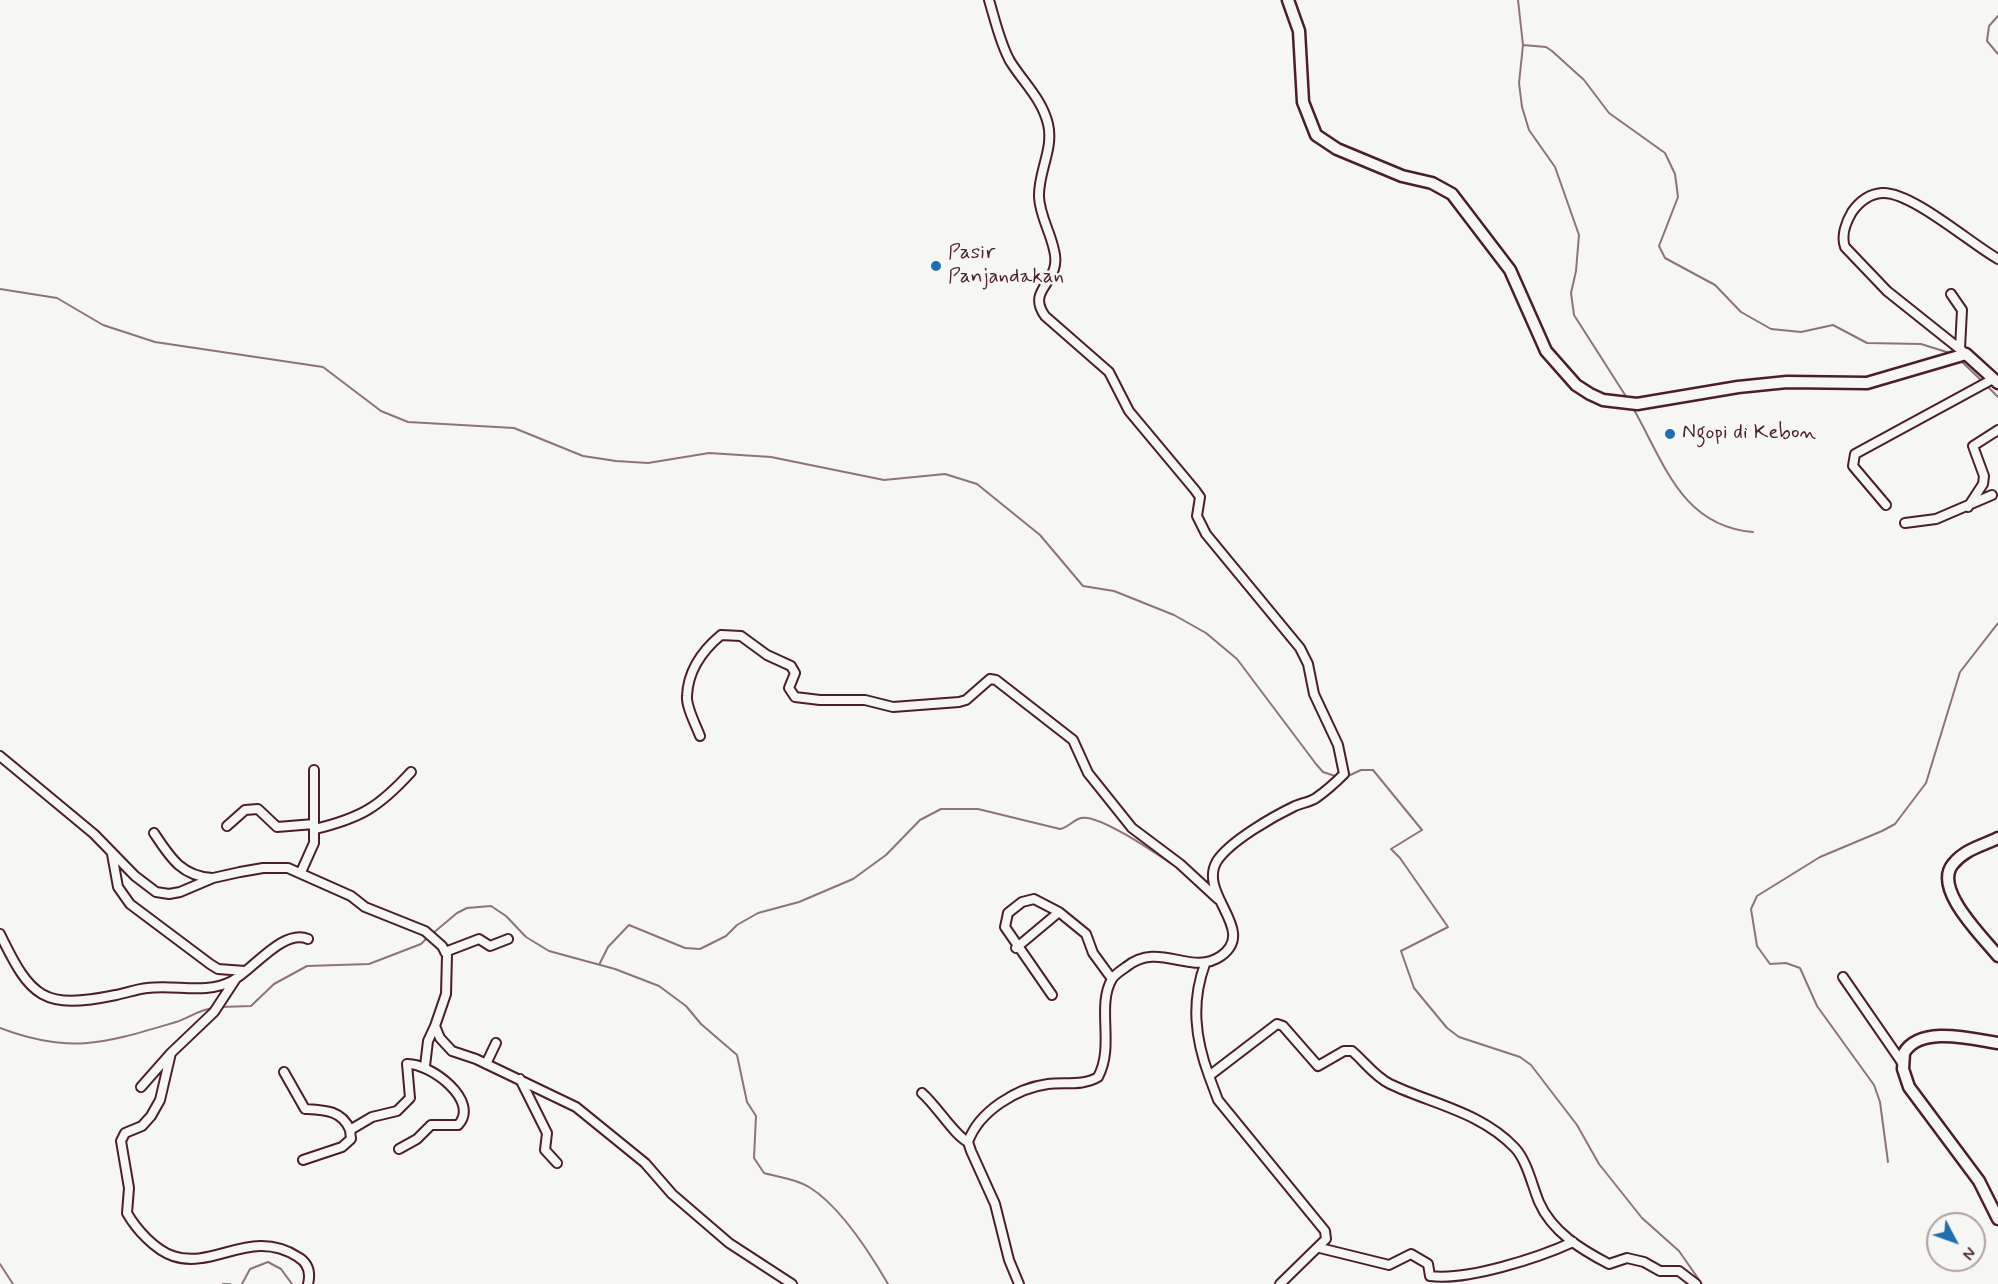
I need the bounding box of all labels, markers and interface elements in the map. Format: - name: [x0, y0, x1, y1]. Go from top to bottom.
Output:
- place label: Pasir Panjandakan: [948, 241, 1064, 291]
- marker: Pasir Panjandakan: [929, 259, 943, 273]
- place label: Ngopi di Kebon: [1682, 421, 1816, 447]
- marker: Ngopi di Kebon: [1663, 427, 1677, 441]
- north arrow: [1926, 1212, 1986, 1272]
- text: N: [1957, 1242, 1980, 1264]

